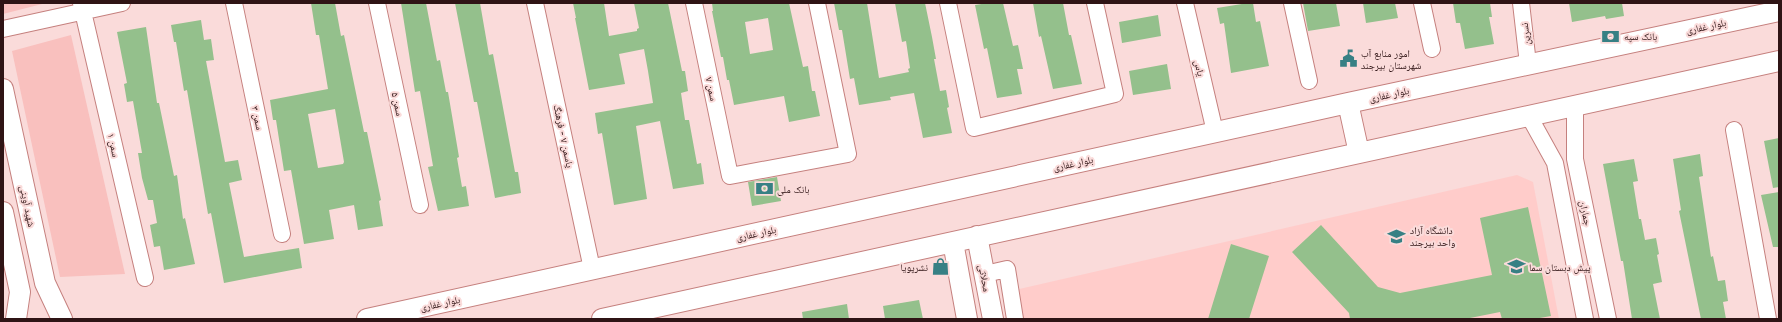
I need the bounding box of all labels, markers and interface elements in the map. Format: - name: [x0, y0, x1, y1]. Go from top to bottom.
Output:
- street label: بلوار غفاری: [1685, 16, 1727, 37]
- street label: نسرین: [1518, 22, 1533, 46]
- bank icon: بانک سپه: [1601, 26, 1621, 46]
- place label: بانک سپه: [1624, 30, 1658, 43]
- place label: امور منابع آب شهرستان بیرجند: [1361, 47, 1422, 72]
- public building icon: امور منابع آب شهرستان بیرجند: [1338, 49, 1358, 69]
- street label: یاس: [1191, 59, 1208, 77]
- street label: سمن ۷: [703, 76, 720, 103]
- street label: بلوار غفاری: [1368, 84, 1410, 105]
- street label: سمن ۵: [389, 91, 406, 118]
- street label: یاسمن ۷ - فرهنگ: [550, 103, 577, 169]
- street label: سمن ۳: [249, 105, 266, 132]
- street label: سمن ۱: [104, 132, 123, 159]
- street label: بلوار غفاری: [1052, 153, 1094, 174]
- bank icon: بانک ملی: [754, 179, 774, 199]
- place label: بانک ملی: [777, 183, 810, 196]
- street label: شهید آوینی: [17, 184, 38, 228]
- street label: جماران: [1577, 199, 1595, 227]
- street label: بلوار غفاری: [735, 223, 777, 244]
- place label: دانشگاه آزاد واحد بیرجند: [1410, 224, 1456, 249]
- school or university icon: دانشگاه آزاد واحد بیرجند: [1387, 226, 1407, 246]
- shop icon: نشرپویا: [931, 257, 951, 277]
- school or university icon: پیش دبستان سما: [1506, 257, 1526, 277]
- place label: نشرپویا: [901, 261, 928, 274]
- place label: پیش دبستان سما: [1529, 261, 1591, 274]
- street label: محلاتی: [975, 263, 994, 293]
- street label: بلوار غفاری: [419, 293, 461, 314]

